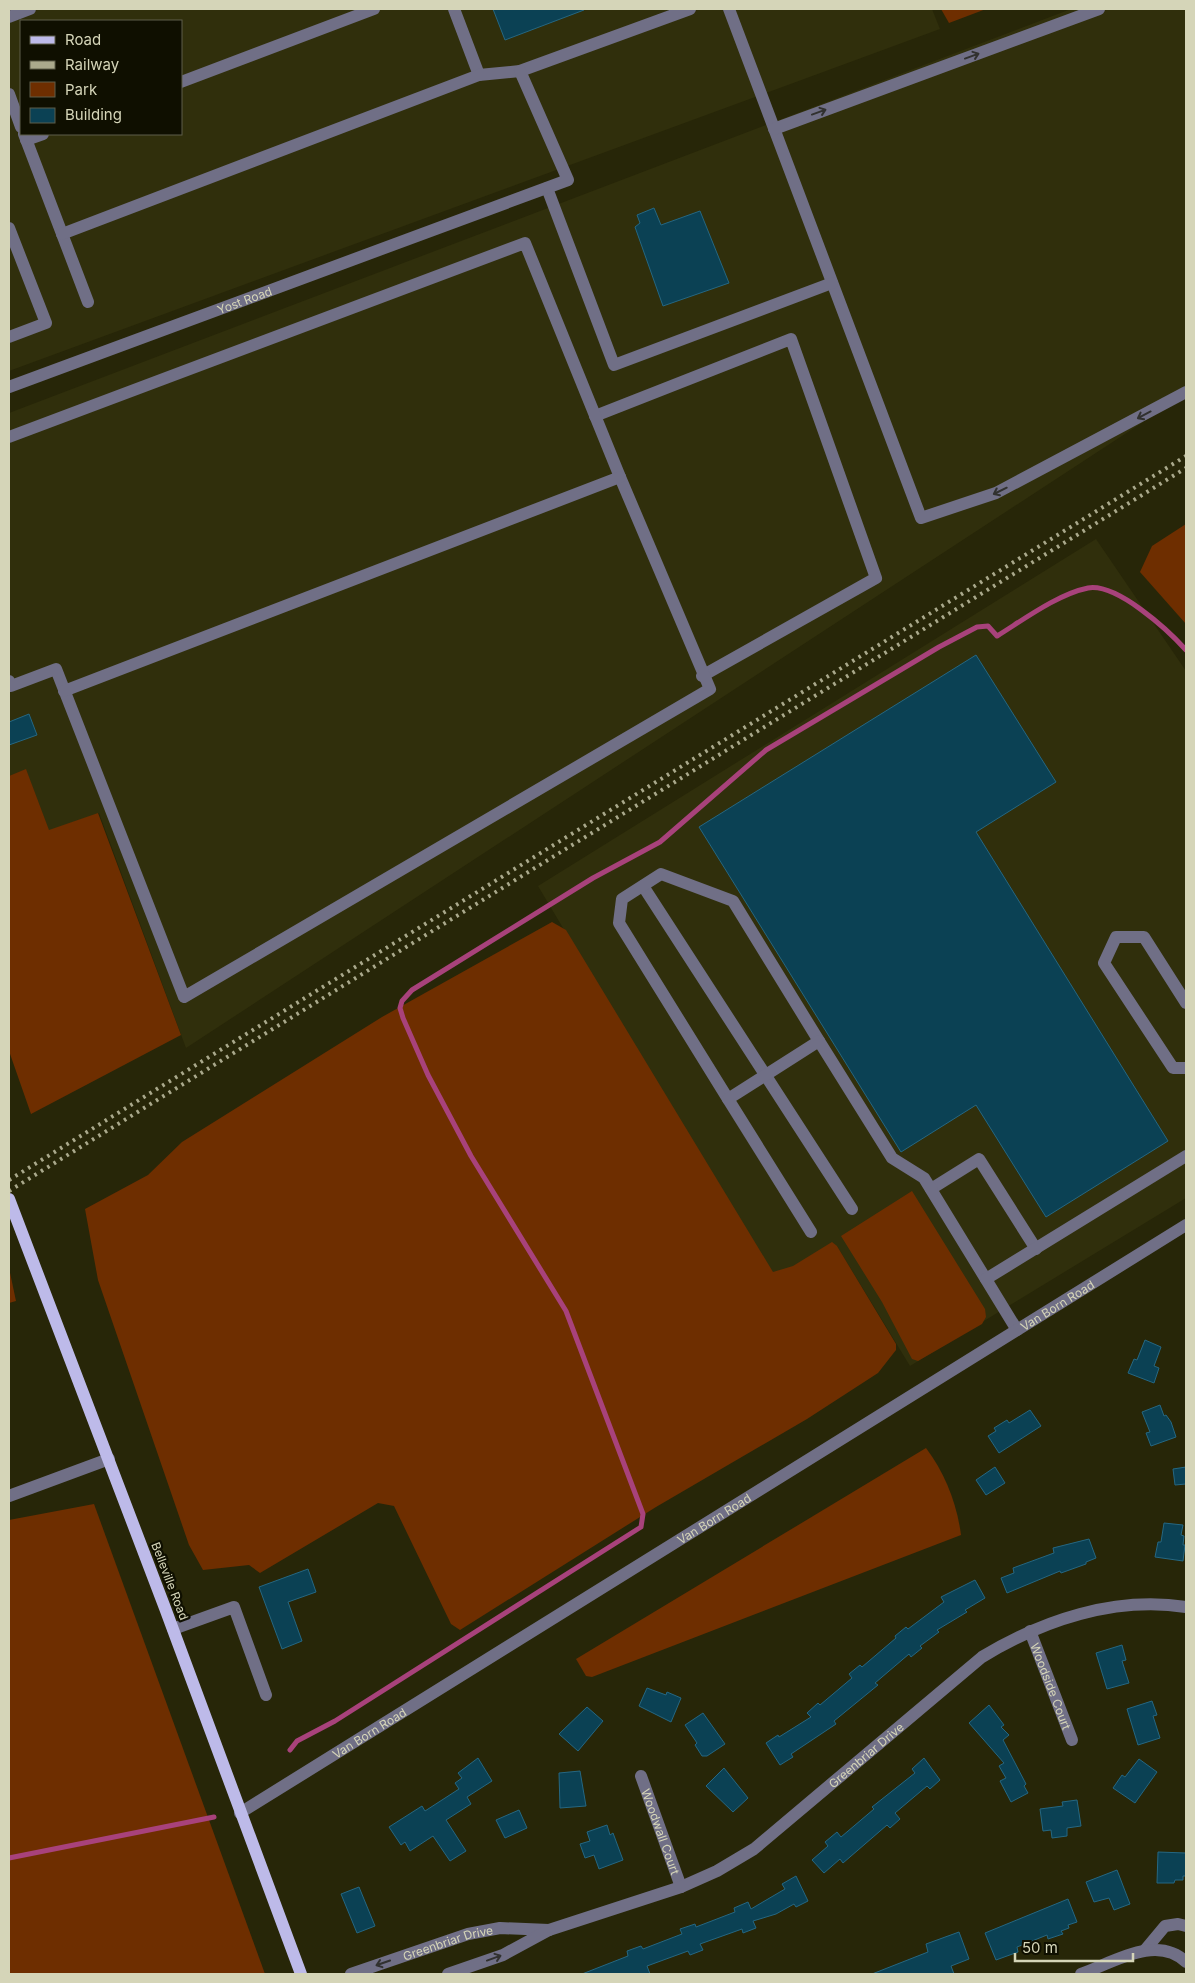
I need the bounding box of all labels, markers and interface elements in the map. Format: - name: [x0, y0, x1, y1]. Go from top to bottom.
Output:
- legend: [20, 20, 182, 135]
- text: Road: [65, 30, 101, 49]
- one-way arrow: [964, 51, 979, 60]
- text: Railway: [65, 55, 120, 74]
- text: Park: [65, 80, 98, 99]
- text: Building: [65, 105, 122, 124]
- one-way arrow: [811, 107, 827, 116]
- street label: Yost Road: [215, 283, 274, 317]
- one-way arrow: [1136, 410, 1151, 420]
- one-way arrow: [993, 487, 1008, 496]
- street label: Van Born Road: [1017, 1277, 1097, 1334]
- street label: Van Born Road: [674, 1490, 754, 1547]
- street label: Belleville Road: [148, 1540, 192, 1622]
- street label: Woodside Court: [1028, 1641, 1075, 1732]
- street label: Van Born Road: [329, 1704, 409, 1761]
- street label: Greenbriar Drive: [825, 1719, 907, 1791]
- street label: Woodwall Court: [639, 1786, 683, 1877]
- street label: Greenbriar Drive: [401, 1922, 494, 1963]
- scale bar: [1015, 1930, 1132, 1962]
- text: 50 m: [1022, 1938, 1058, 1957]
- one-way arrow: [486, 1953, 501, 1962]
- one-way arrow: [376, 1959, 392, 1968]

